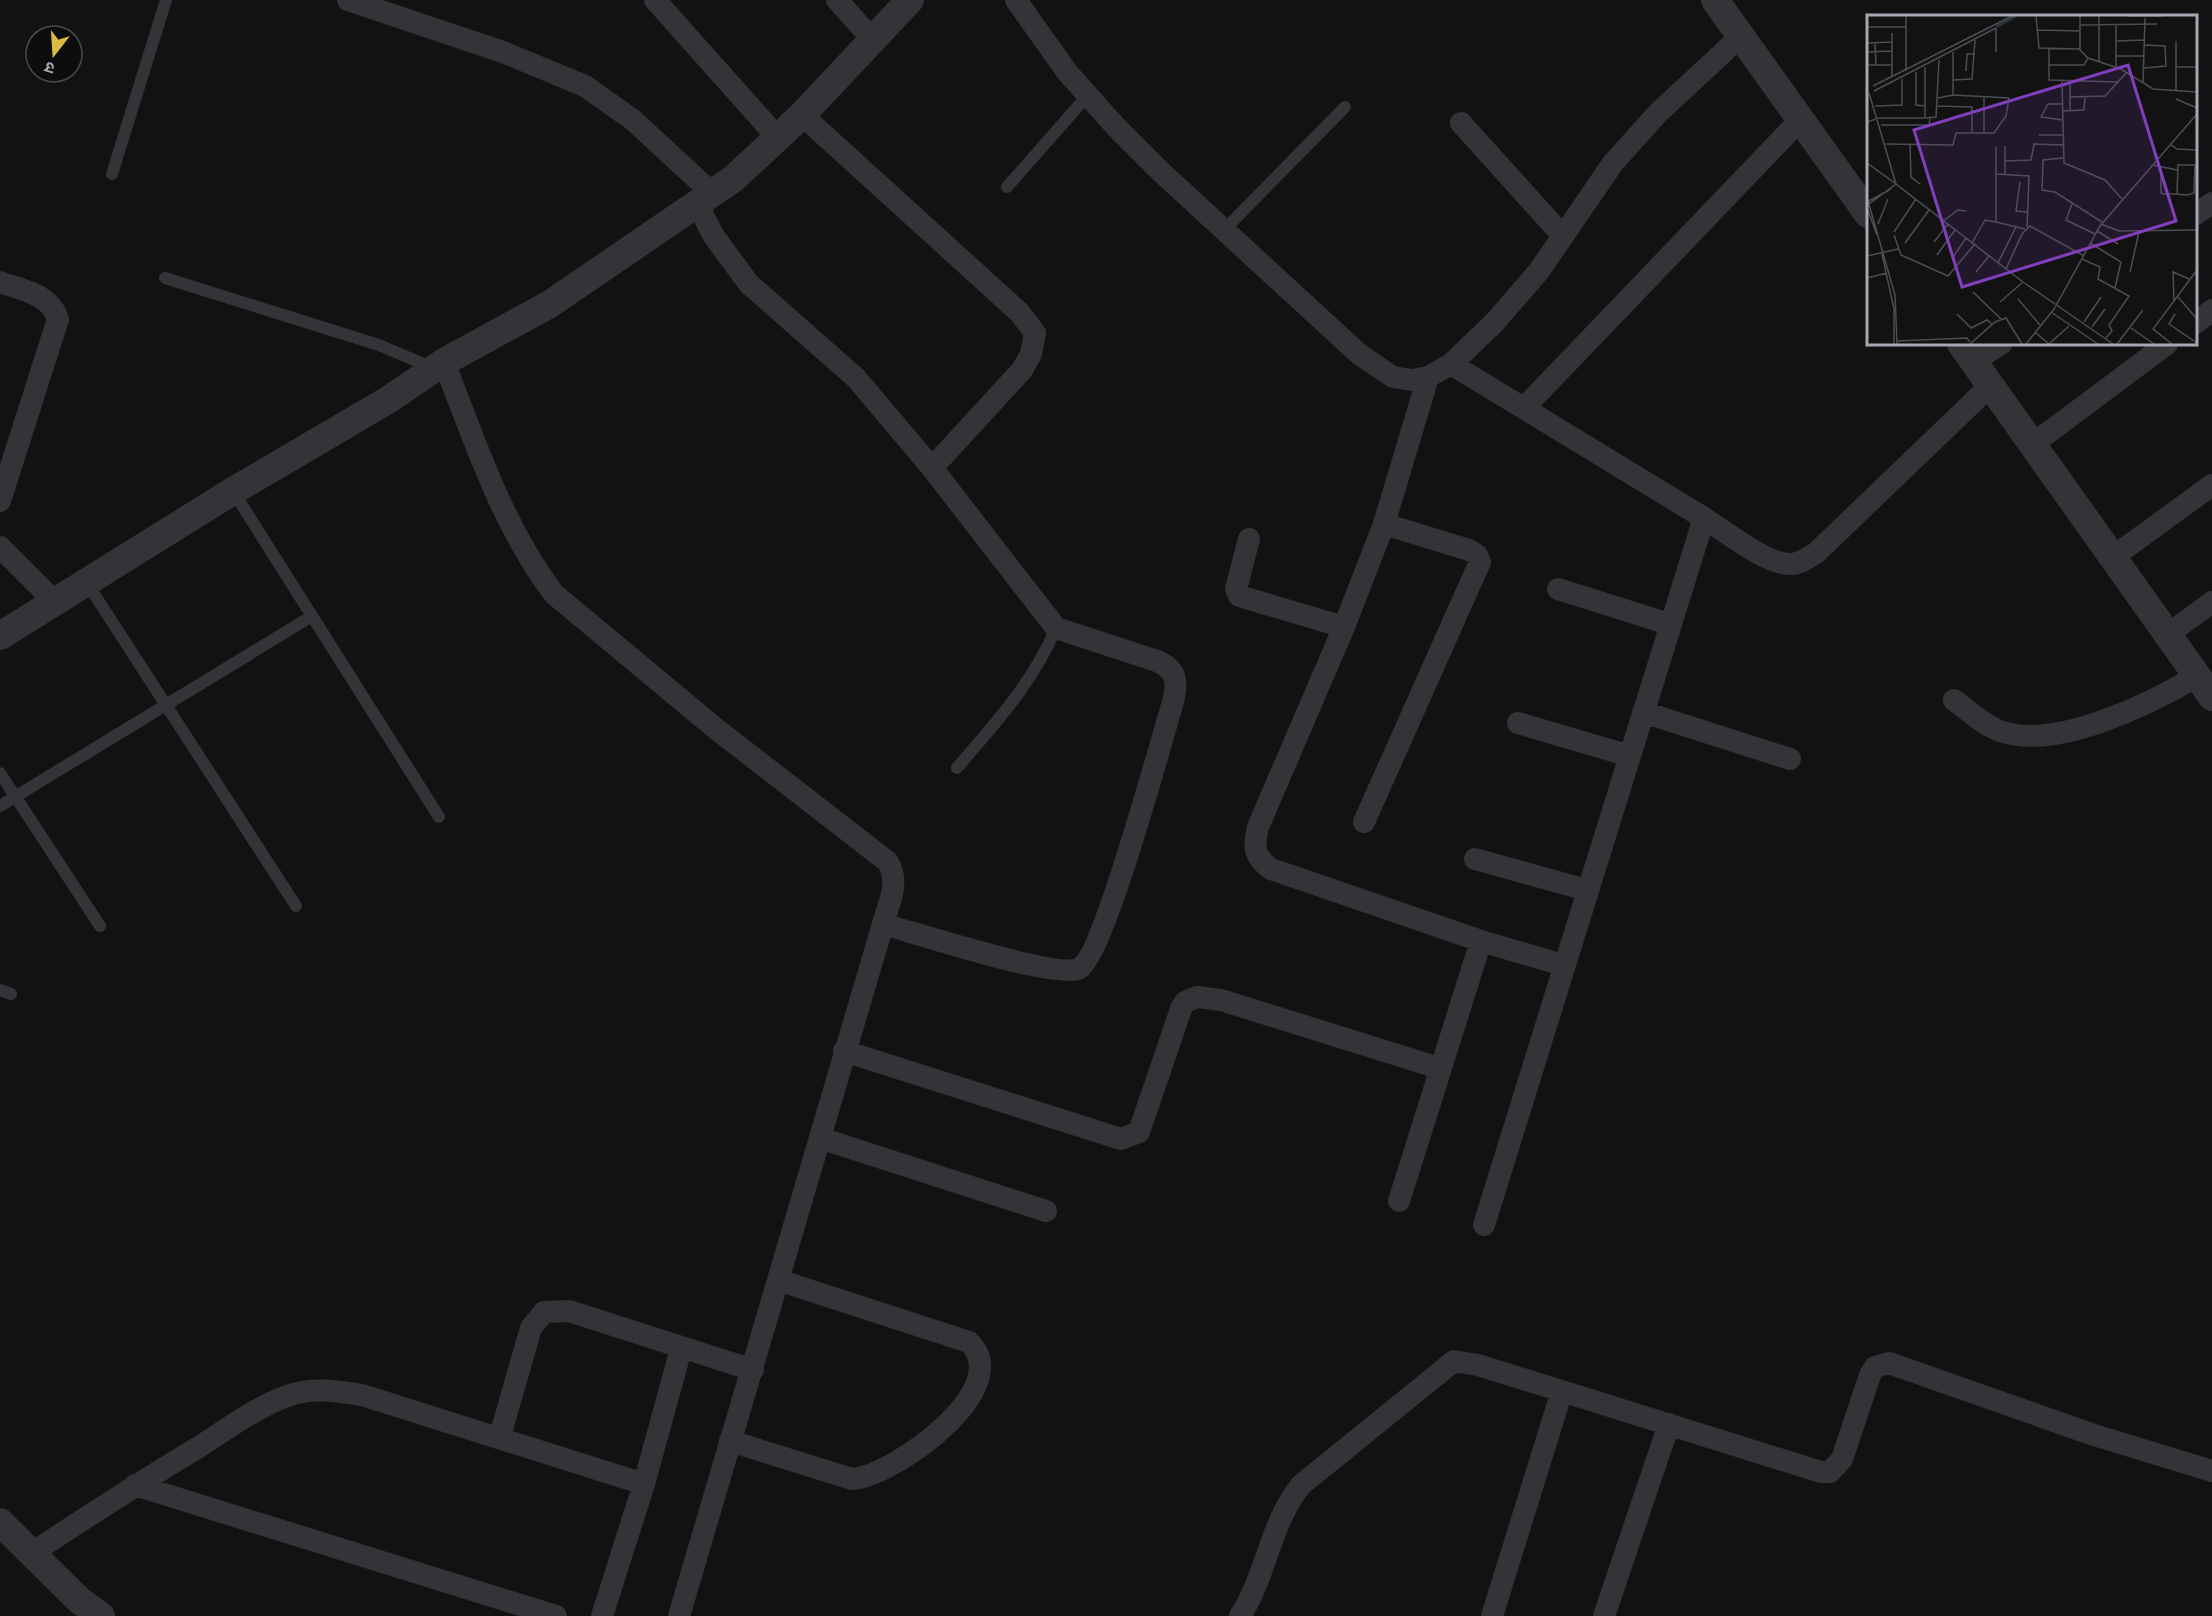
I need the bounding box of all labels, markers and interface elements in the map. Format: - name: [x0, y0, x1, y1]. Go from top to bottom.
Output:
- inset map: [1867, 15, 2197, 345]
- north arrow: [24, 24, 84, 84]
- text: उ: [42, 57, 57, 78]

